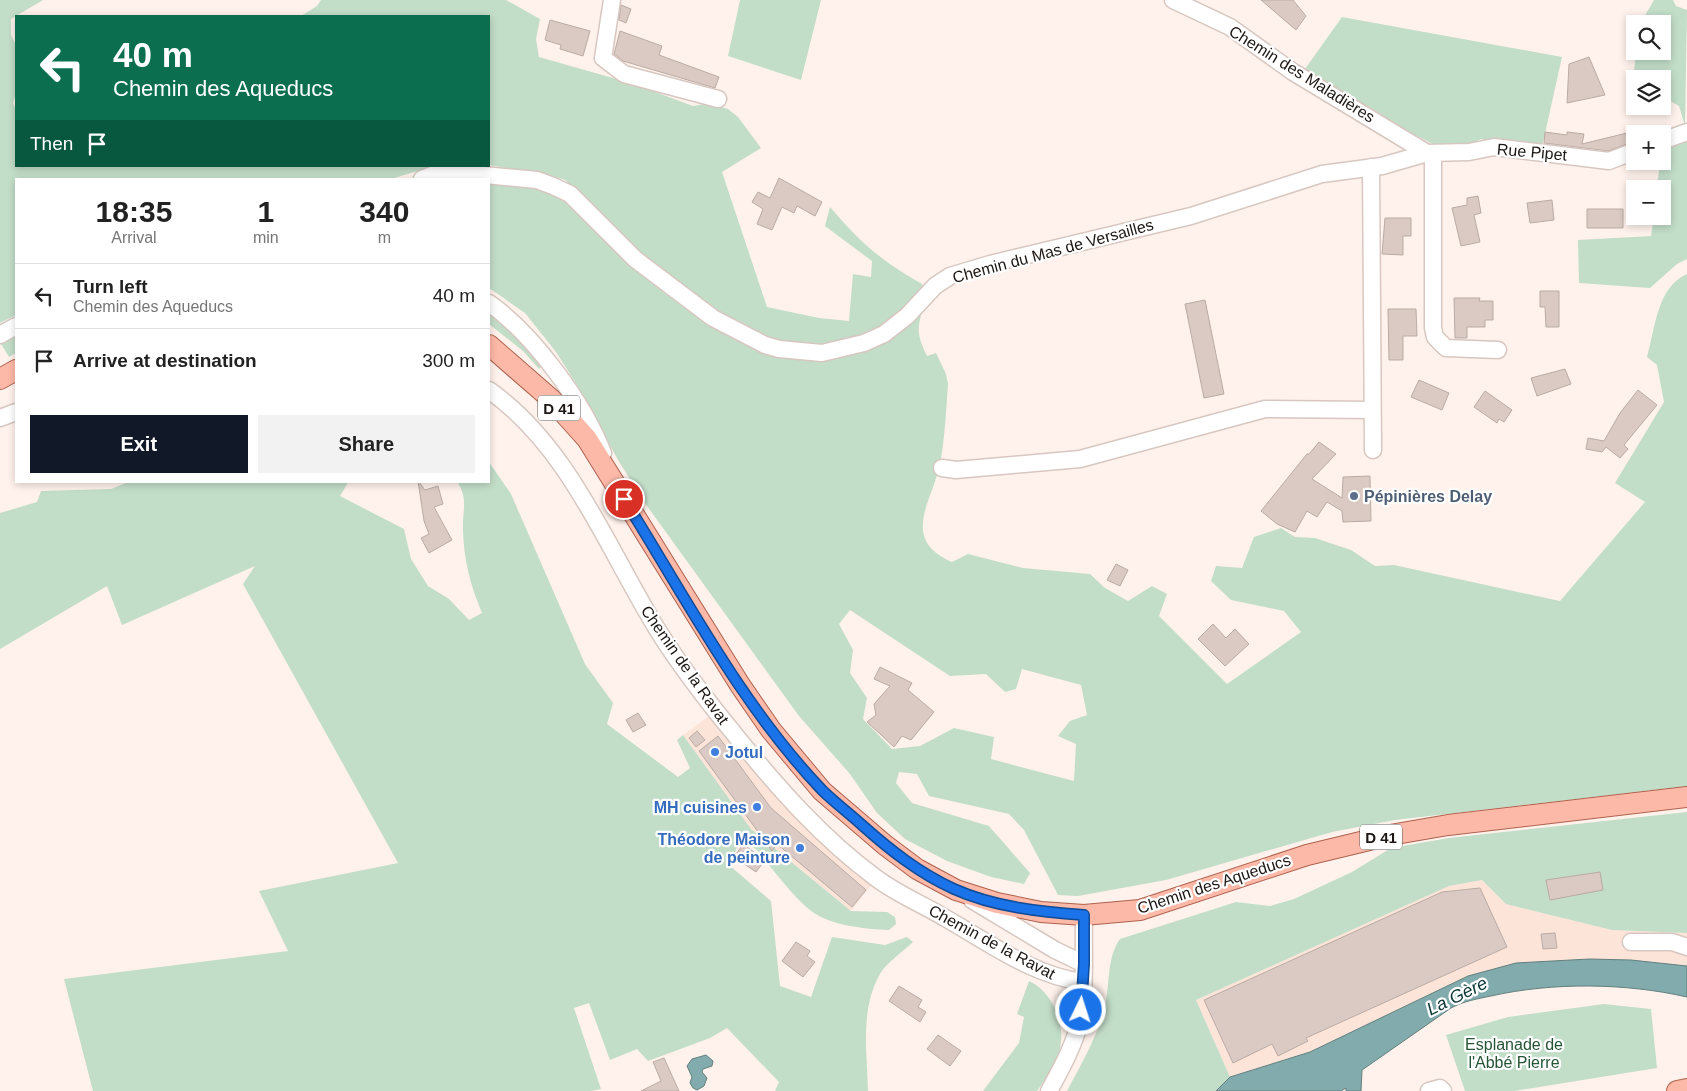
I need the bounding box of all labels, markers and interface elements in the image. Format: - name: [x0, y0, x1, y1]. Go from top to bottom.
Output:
- map controls: [1626, 15, 1671, 225]
- button: search: [1626, 15, 1671, 60]
- street label: Chemin des Maladières: [1226, 22, 1378, 126]
- icon: left: [30, 35, 95, 100]
- text: 40 m: [113, 35, 193, 74]
- button: layers: [1626, 70, 1671, 115]
- text: Chemin des Aqueducs: [113, 76, 333, 101]
- button: +: [1626, 125, 1671, 170]
- icon: arrive: [83, 130, 111, 158]
- text: Then: [30, 133, 73, 154]
- street label: Rue Pipet: [1496, 140, 1568, 164]
- button: −: [1626, 180, 1671, 225]
- text: 18:35: [96, 195, 172, 228]
- text: 1: [257, 195, 274, 228]
- text: 340: [359, 195, 409, 228]
- street label: Chemin du Mas de Versailles: [951, 216, 1155, 286]
- text: Arrival: [111, 229, 157, 246]
- text: min: [253, 229, 279, 246]
- text: m: [378, 229, 391, 246]
- text: Turn left: [73, 276, 148, 297]
- icon: left: [30, 282, 58, 310]
- text: 40 m: [433, 285, 475, 306]
- text: Chemin des Aqueducs: [73, 298, 233, 315]
- icon: arrive: [30, 347, 58, 375]
- text: Arrive at destination: [73, 350, 257, 371]
- text: 300 m: [422, 350, 475, 371]
- road number: D 41: [538, 396, 580, 420]
- button: Exit: [30, 415, 248, 473]
- button: Share: [258, 415, 475, 473]
- pin: [603, 478, 645, 520]
- icon: arrive: [610, 485, 638, 513]
- place label: Pépinières Delay: [1364, 488, 1492, 505]
- marker: Pépinières Delay: [1348, 490, 1360, 502]
- street label: Chemin de la Ravat: [638, 603, 733, 728]
- place label: Jotul: [725, 744, 763, 761]
- marker: Jotul: [709, 746, 721, 758]
- place label: MH cuisines: [654, 799, 747, 816]
- marker: MH cuisines: [751, 801, 763, 813]
- road number: D 41: [1360, 824, 1402, 850]
- place label: Théodore Maison de peinture: [658, 831, 790, 866]
- marker: Théodore Maison de peinture: [794, 842, 806, 854]
- street label: Chemin des Aqueducs: [1135, 851, 1293, 917]
- street label: Chemin de la Ravat: [926, 902, 1059, 983]
- water label: La Gère: [1423, 973, 1491, 1019]
- position arrow: [1054, 983, 1106, 1035]
- park label: Esplanade de l'Abbé Pierre: [1465, 1036, 1563, 1071]

